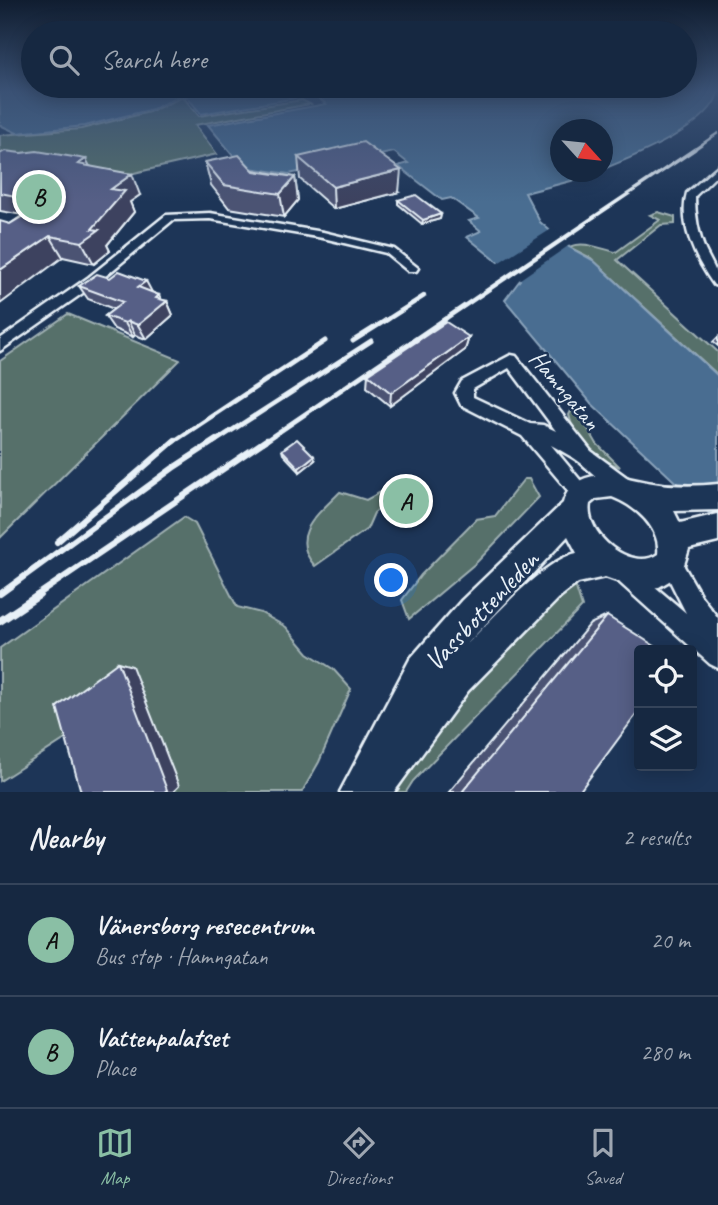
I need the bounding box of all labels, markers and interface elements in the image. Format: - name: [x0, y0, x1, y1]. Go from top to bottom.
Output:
- search box: [21, 21, 697, 98]
- icon: search: [45, 41, 83, 79]
- text: Search here: [101, 43, 207, 76]
- north arrow: [550, 119, 613, 182]
- pin: B: [16, 171, 62, 223]
- street label: Hamngatan: [523, 344, 607, 436]
- pin: A: [383, 475, 429, 527]
- street label: Vassbottenleden: [417, 542, 547, 678]
- your location: [374, 563, 408, 597]
- map controls: [634, 645, 697, 771]
- button: locate: [634, 645, 697, 708]
- button: layers: [634, 708, 697, 771]
- text: Nearby: [28, 819, 104, 857]
- text: 2 results: [623, 823, 690, 852]
- text: Vänersborg resecentrum: [95, 909, 313, 942]
- text: A: [45, 926, 57, 955]
- text: 20 m: [651, 926, 690, 955]
- text: Bus stop · Hamngatan: [95, 942, 268, 971]
- text: Vattenpalatset: [95, 1021, 228, 1054]
- text: B: [45, 1038, 57, 1067]
- text: 280 m: [641, 1038, 690, 1067]
- text: Place: [95, 1054, 135, 1083]
- tab: Map: [96, 1124, 134, 1190]
- tab: Directions: [326, 1124, 392, 1190]
- tab: Saved: [584, 1124, 622, 1190]

